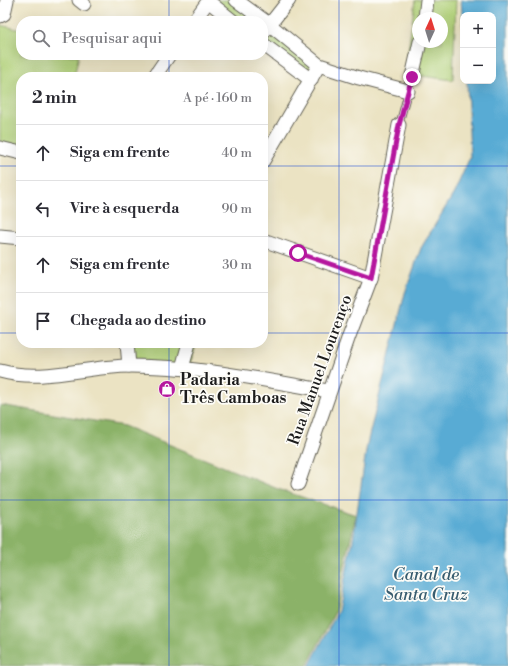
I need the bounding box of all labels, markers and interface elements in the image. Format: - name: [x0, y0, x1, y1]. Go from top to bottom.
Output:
- north arrow: [412, 12, 448, 48]
- map controls: [460, 12, 496, 84]
- button: +: [460, 12, 496, 48]
- search box: [16, 16, 268, 60]
- icon: search: [30, 27, 52, 49]
- text: Pesquisar aqui: [62, 29, 162, 48]
- button: −: [460, 48, 496, 84]
- route end: [403, 68, 421, 86]
- text: 2 min: [32, 87, 77, 109]
- text: A pé · 160 m: [183, 90, 252, 106]
- icon: ahead: [32, 142, 54, 164]
- text: Siga em frente: [70, 143, 170, 162]
- text: 40 m: [222, 145, 252, 161]
- icon: left: [32, 198, 54, 220]
- text: Vire à esquerda: [70, 199, 179, 218]
- text: 90 m: [221, 201, 252, 217]
- route start: [289, 244, 307, 262]
- icon: ahead: [32, 254, 54, 276]
- text: Siga em frente: [70, 255, 170, 274]
- text: 30 m: [222, 257, 252, 273]
- street label: Rua Manuel Lourenço: [283, 292, 357, 448]
- icon: arrive: [32, 310, 54, 332]
- text: Chegada ao destino: [70, 311, 206, 330]
- place label: Padaria Três Camboas: [180, 370, 287, 408]
- shop icon: Padaria Três Camboas: [157, 379, 177, 399]
- water label: Canal de Santa Cruz: [384, 564, 468, 606]

